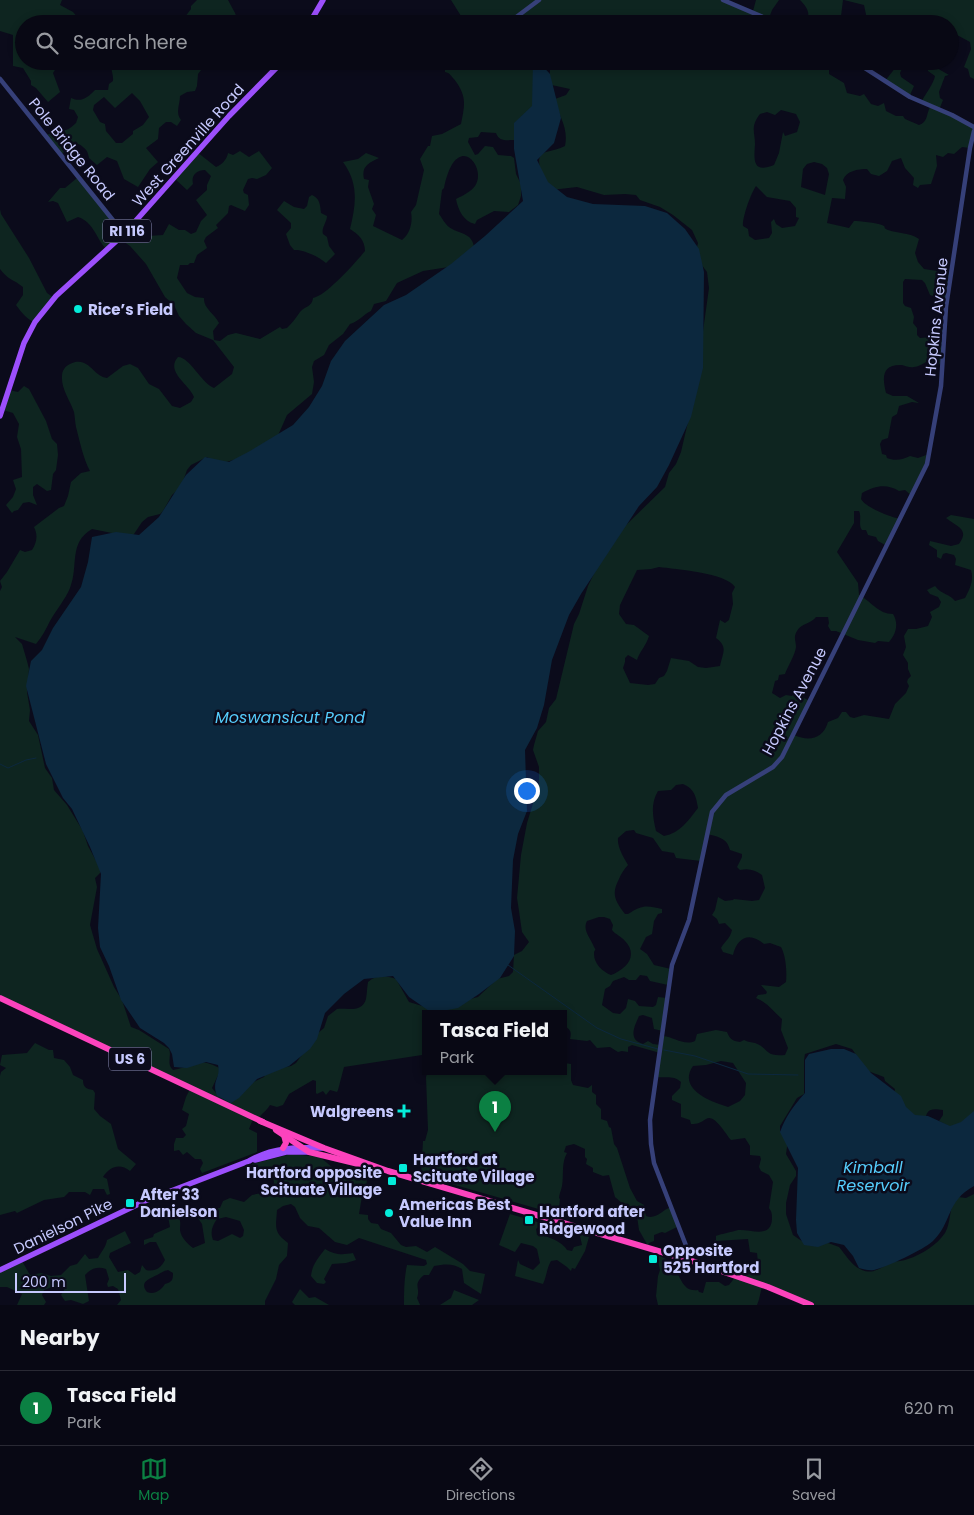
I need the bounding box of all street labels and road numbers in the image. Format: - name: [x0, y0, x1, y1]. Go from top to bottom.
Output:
- street label: West Greenville Road: [127, 79, 249, 211]
- street label: Pole Bridge Road: [24, 93, 120, 205]
- road number: RI 116: [103, 220, 151, 242]
- street label: Hopkins Avenue: [919, 257, 953, 377]
- street label: Hopkins Avenue: [757, 643, 831, 759]
- road number: US 6: [109, 1048, 151, 1070]
- street label: Danielson Pike: [10, 1193, 116, 1259]

